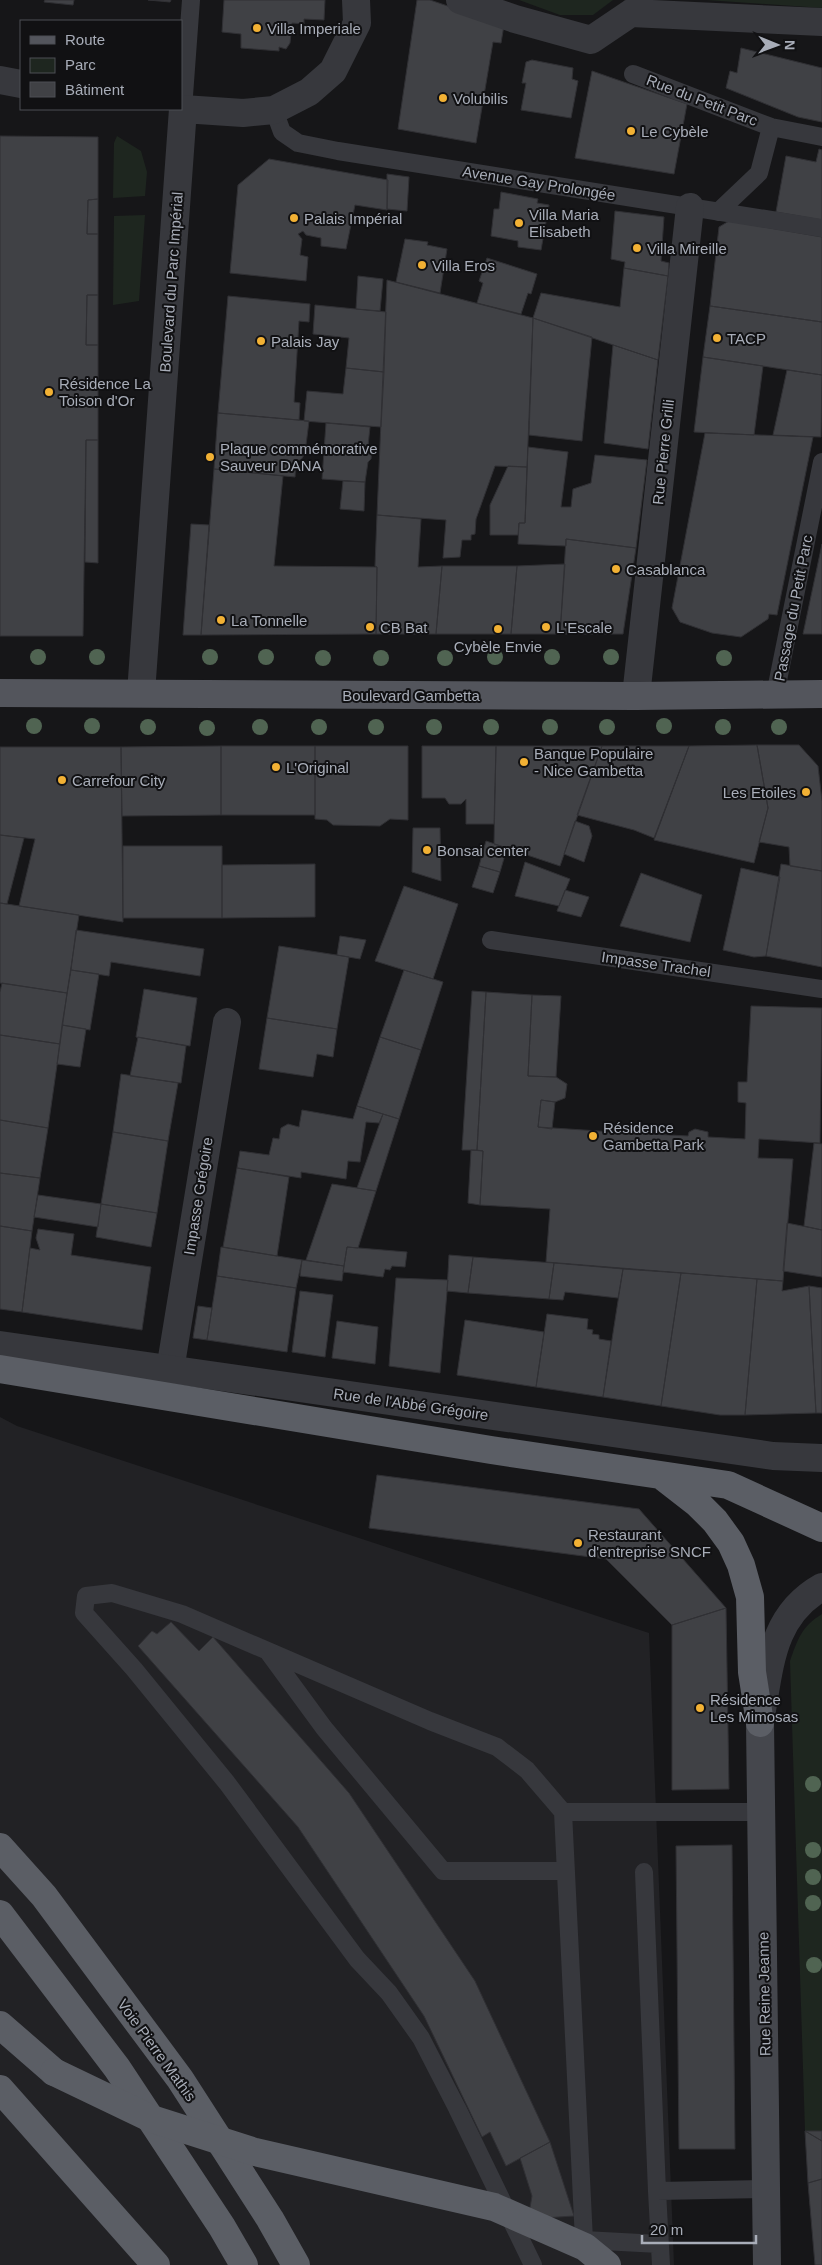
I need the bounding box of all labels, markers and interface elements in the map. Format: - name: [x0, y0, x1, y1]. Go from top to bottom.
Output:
- legend: [20, 20, 182, 110]
- place label: Villa Imperiale: [267, 20, 361, 37]
- north arrow: [752, 20, 802, 70]
- marker: Villa Imperiale: [251, 22, 263, 34]
- text: Route: [65, 31, 105, 48]
- text: N: [782, 40, 798, 50]
- text: Parc: [65, 56, 96, 73]
- street label: Rue du Petit Parc: [644, 71, 760, 129]
- text: Bâtiment: [65, 81, 125, 98]
- place label: Volubilis: [453, 90, 508, 107]
- marker: Volubilis: [437, 92, 449, 104]
- place label: Le Cybèle: [641, 123, 709, 140]
- marker: Le Cybèle: [625, 125, 637, 137]
- street label: Avenue Gay Prolongée: [461, 162, 617, 204]
- street label: Boulevard du Parc Impérial: [156, 191, 186, 373]
- place label: Villa Maria Elisabeth: [529, 206, 599, 240]
- place label: Palais Impérial: [304, 210, 402, 227]
- marker: Palais Impérial: [288, 212, 300, 224]
- marker: Villa Maria Elisabeth: [513, 217, 525, 229]
- place label: Villa Mireille: [647, 240, 727, 257]
- marker: Villa Mireille: [631, 242, 643, 254]
- place label: Villa Eros: [432, 257, 495, 274]
- marker: Villa Eros: [416, 259, 428, 271]
- place label: TACP: [727, 330, 766, 347]
- marker: TACP: [711, 332, 723, 344]
- place label: Palais Jay: [271, 333, 340, 350]
- marker: Palais Jay: [255, 335, 267, 347]
- place label: Résidence La Toison d'Or: [59, 375, 151, 409]
- marker: Résidence La Toison d'Or: [43, 386, 55, 398]
- street label: Rue Pierre Grilli: [649, 398, 677, 506]
- place label: Plaque commémorative Sauveur DANA: [220, 440, 378, 474]
- marker: Plaque commémorative Sauveur DANA: [204, 451, 216, 463]
- street label: Passage du Petit Parc: [770, 533, 816, 682]
- place label: Casablanca: [626, 561, 706, 578]
- marker: Casablanca: [610, 563, 622, 575]
- place label: La Tonnelle: [231, 612, 307, 629]
- marker: La Tonnelle: [215, 614, 227, 626]
- place label: CB Bat: [380, 619, 428, 636]
- place label: L'Escale: [556, 619, 612, 636]
- marker: CB Bat: [364, 621, 376, 633]
- marker: L'Escale: [540, 621, 552, 633]
- marker: Cybèle Envie: [492, 623, 504, 635]
- place label: Cybèle Envie: [454, 638, 542, 655]
- street label: Boulevard Gambetta: [342, 687, 480, 704]
- place label: Banque Populaire - Nice Gambetta: [534, 745, 653, 779]
- marker: Banque Populaire - Nice Gambetta: [518, 756, 530, 768]
- place label: L'Original: [286, 759, 349, 776]
- marker: L'Original: [270, 761, 282, 773]
- place label: Carrefour City: [72, 772, 166, 789]
- marker: Carrefour City: [56, 774, 68, 786]
- place label: Les Etoiles: [723, 784, 796, 801]
- marker: Les Etoiles: [800, 786, 812, 798]
- place label: Bonsai center: [437, 842, 529, 859]
- marker: Bonsai center: [421, 844, 433, 856]
- street label: Impasse Trachel: [600, 948, 712, 980]
- place label: Résidence Gambetta Park: [603, 1119, 704, 1153]
- marker: Résidence Gambetta Park: [587, 1130, 599, 1142]
- street label: Impasse Grégoire: [180, 1136, 216, 1256]
- street label: Rue de l'Abbé Grégoire: [332, 1385, 490, 1423]
- place label: Restaurant d'entreprise SNCF: [588, 1526, 711, 1560]
- marker: Restaurant d'entreprise SNCF: [572, 1537, 584, 1549]
- place label: Résidence Les Mimosas: [710, 1691, 798, 1725]
- marker: Résidence Les Mimosas: [694, 1702, 706, 1714]
- street label: Rue Reine Jeanne: [754, 1932, 774, 2056]
- street label: Voie Pierre Mathis: [114, 1996, 200, 2104]
- scale bar: [642, 2212, 756, 2244]
- text: 20 m: [650, 2221, 683, 2238]

